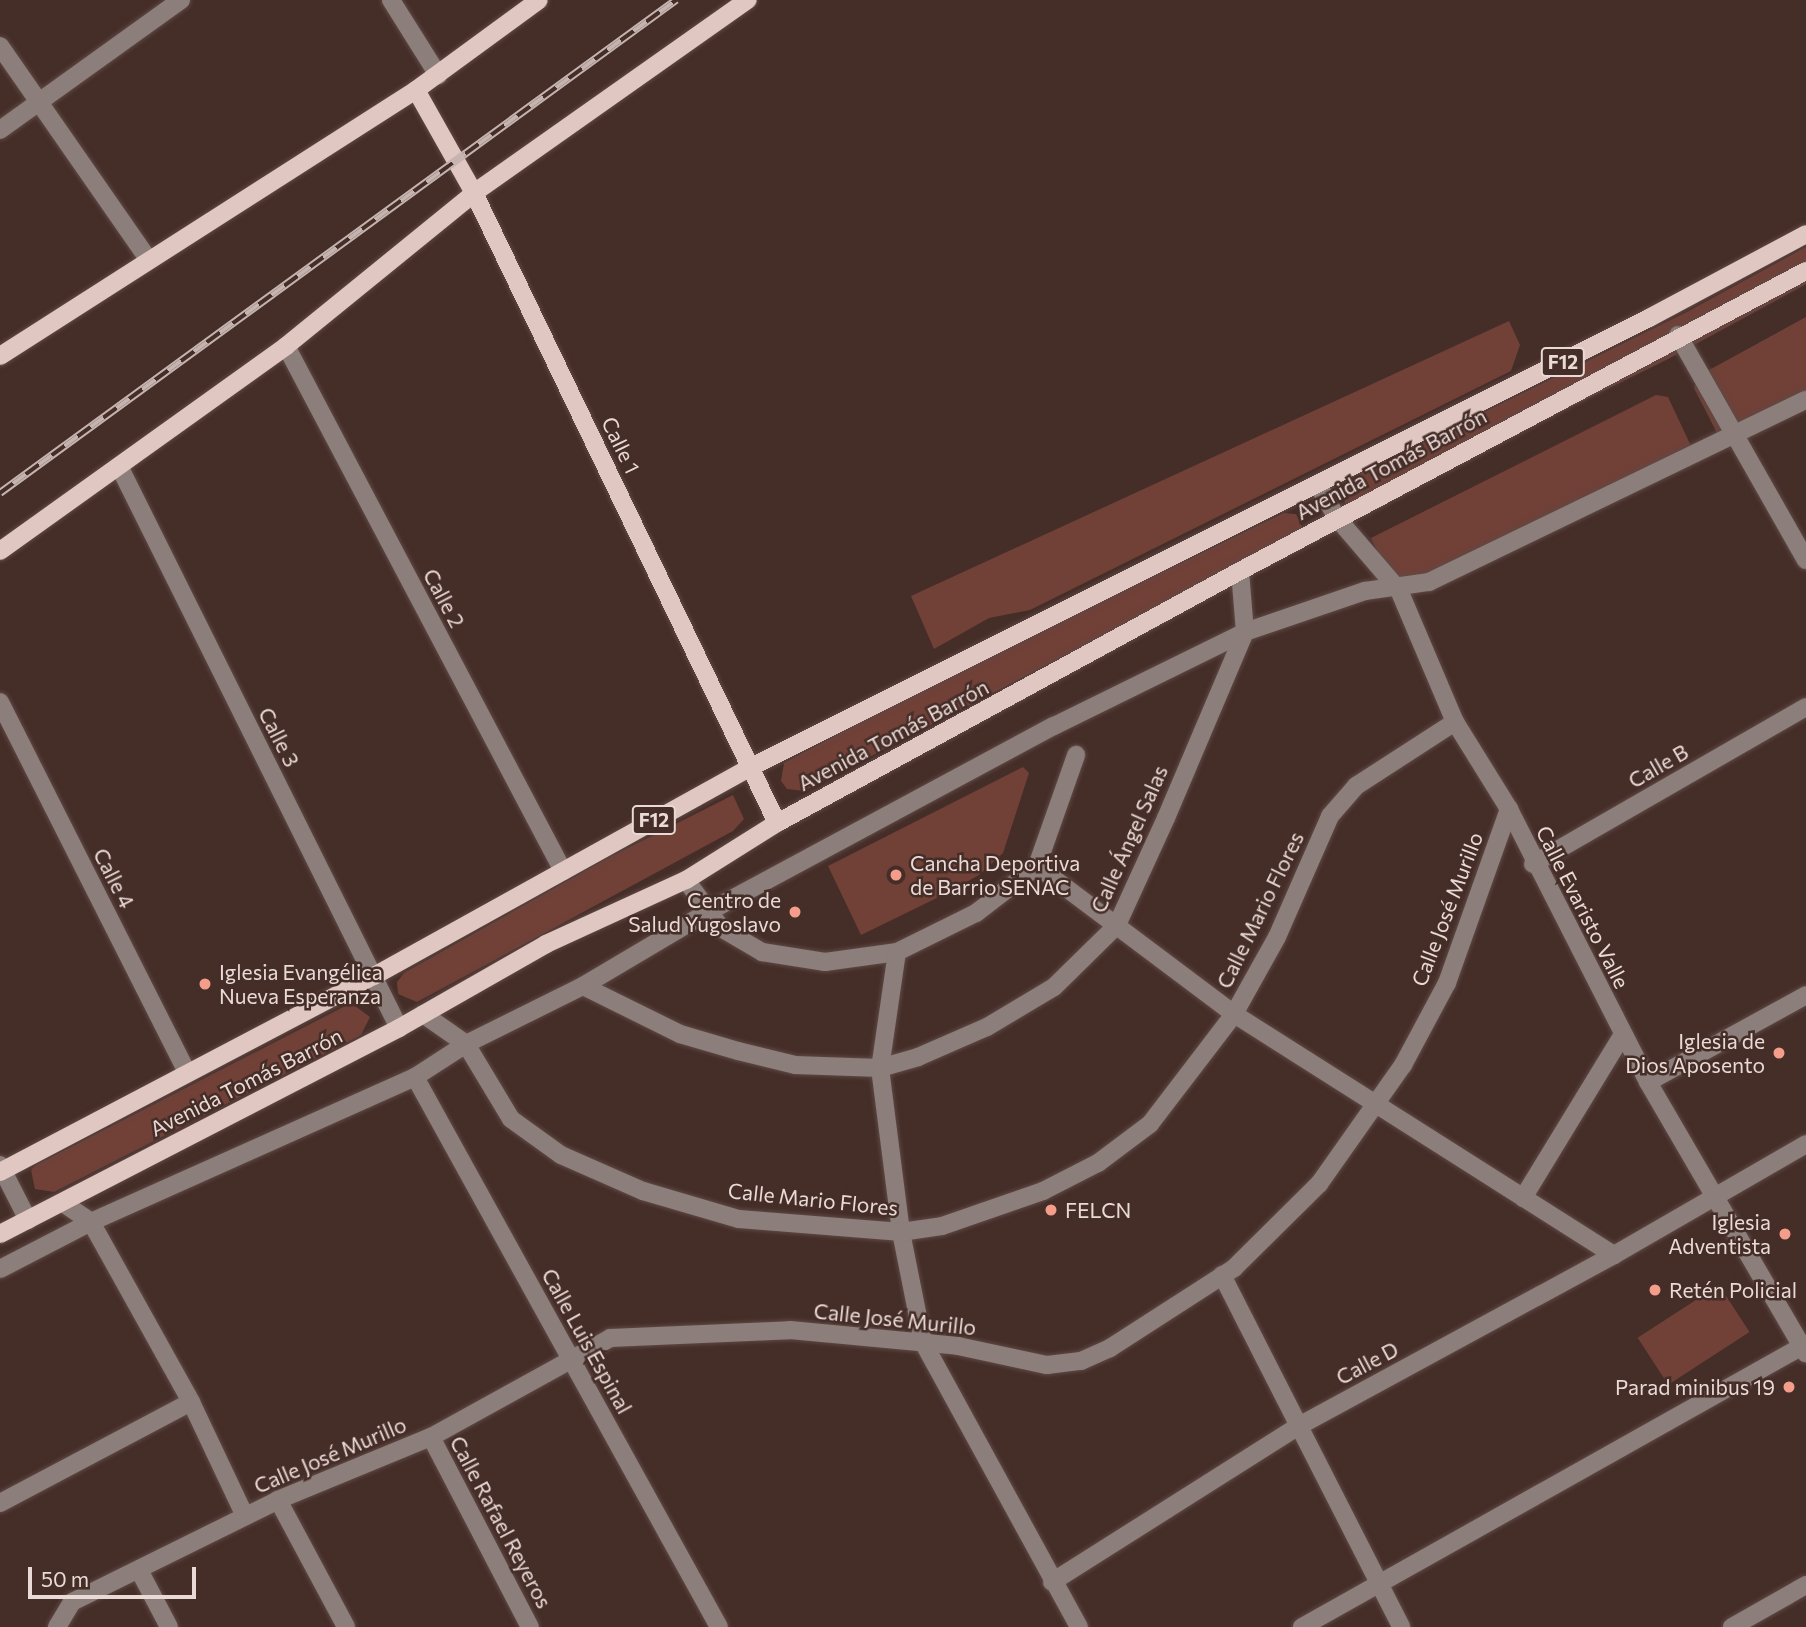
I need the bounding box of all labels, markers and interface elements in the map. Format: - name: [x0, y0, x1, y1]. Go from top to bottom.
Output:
- road number: F12: [1540, 346, 1586, 378]
- street label: Avenida Tomás Barrón: [1291, 403, 1491, 525]
- street label: Calle 1: [596, 412, 646, 478]
- street label: Calle 2: [418, 564, 470, 632]
- street label: Avenida Tomás Barrón: [793, 674, 993, 796]
- street label: Calle 3: [253, 703, 305, 771]
- street label: Calle B: [1624, 739, 1692, 793]
- street label: Calle Ángel Salas: [1085, 762, 1173, 916]
- road number: F12: [631, 804, 677, 835]
- street label: Calle Evaristo Valle: [1531, 821, 1635, 993]
- street label: Calle Mario Flores: [1211, 828, 1309, 992]
- street label: Calle José Murillo: [1406, 828, 1488, 990]
- street label: Calle 4: [88, 844, 140, 912]
- place label: Cancha Deportiva de Barrio SENAC: [910, 850, 1080, 900]
- marker: Cancha Deportiva de Barrio SENAC: [888, 867, 904, 883]
- place label: Centro de Salud Yugoslavo: [628, 887, 781, 937]
- marker: Centro de Salud Yugoslavo: [787, 904, 803, 920]
- place label: Iglesia Evangélica Nueva Esperanza: [219, 959, 383, 1009]
- marker: Iglesia Evangélica Nueva Esperanza: [197, 976, 213, 992]
- street label: Avenida Tomás Barrón: [146, 1023, 346, 1141]
- place label: Iglesia de Dios Aposento: [1625, 1028, 1765, 1078]
- marker: Iglesia de Dios Aposento: [1771, 1045, 1787, 1061]
- street label: Calle Mario Flores: [727, 1178, 899, 1220]
- place label: FELCN: [1065, 1197, 1131, 1223]
- marker: FELCN: [1043, 1202, 1059, 1218]
- place label: Iglesia Adventista: [1668, 1209, 1771, 1259]
- marker: Iglesia Adventista: [1777, 1226, 1793, 1242]
- street label: Calle Luis Espinal: [537, 1264, 637, 1418]
- place label: Retén Policial: [1669, 1277, 1797, 1303]
- marker: Retén Policial: [1647, 1282, 1663, 1298]
- street label: Calle José Murillo: [813, 1298, 977, 1340]
- street label: Calle D: [1332, 1336, 1402, 1390]
- place label: Parad minibus 19: [1615, 1374, 1775, 1400]
- marker: Parad minibus 19: [1781, 1379, 1797, 1395]
- street label: Calle José Murillo: [250, 1412, 410, 1498]
- street label: Calle Rafael Reyeros: [445, 1432, 557, 1612]
- scale bar: [32, 1554, 200, 1598]
- text: 50 m: [41, 1566, 89, 1591]

